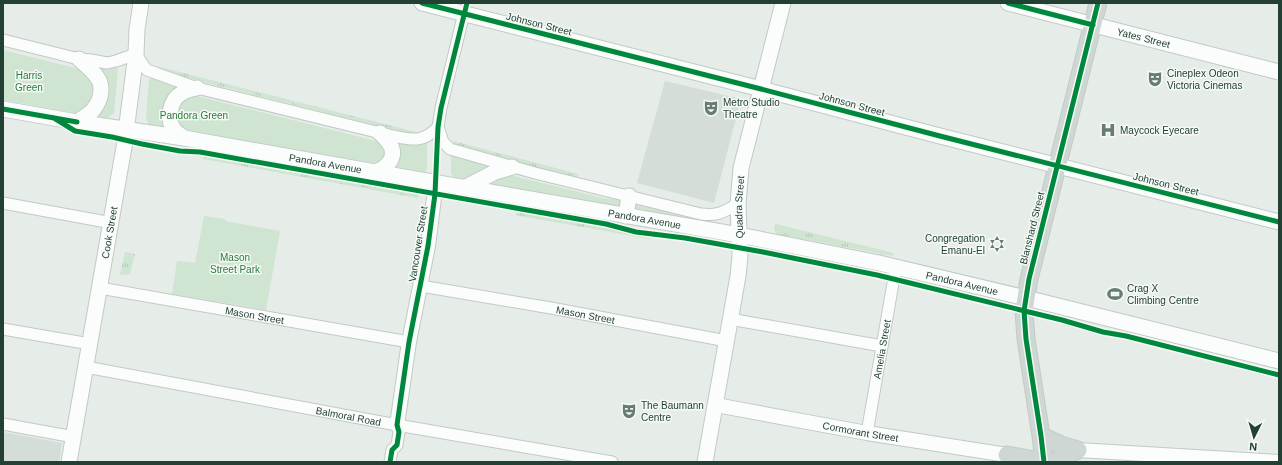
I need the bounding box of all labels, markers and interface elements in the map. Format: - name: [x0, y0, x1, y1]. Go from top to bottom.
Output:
- street label: Johnson Street: [505, 11, 573, 38]
- street label: Yates Street: [1116, 26, 1172, 50]
- place label: Cineplex Odeon Victoria Cinemas: [1167, 68, 1242, 91]
- park label: Harris Green: [15, 70, 43, 93]
- theatre icon: Cineplex Odeon Victoria Cinemas: [1146, 70, 1164, 88]
- street label: Johnson Street: [818, 90, 886, 118]
- place label: Metro Studio Theatre: [723, 97, 780, 120]
- theatre icon: Metro Studio Theatre: [702, 99, 720, 117]
- park label: Pandora Green: [160, 110, 228, 121]
- hospital icon: Maycock Eyecare: [1099, 121, 1117, 139]
- place label: Maycock Eyecare: [1120, 125, 1199, 136]
- street label: Pandora Avenue: [288, 151, 363, 175]
- street label: Johnson Street: [1132, 171, 1200, 198]
- street label: Quadra Street: [732, 175, 746, 239]
- street label: Blanshard Street: [1018, 190, 1046, 265]
- street label: Cook Street: [99, 205, 119, 259]
- street label: Vancouver Street: [407, 205, 429, 283]
- street label: Pandora Avenue: [607, 207, 682, 230]
- place label: Congregation Emanu-El: [925, 233, 985, 256]
- synagogue icon: Congregation Emanu-El: [988, 235, 1006, 253]
- park label: Mason Street Park: [210, 252, 261, 275]
- street label: Pandora Avenue: [925, 269, 1000, 297]
- place label: Crag X Climbing Centre: [1127, 283, 1199, 306]
- sports icon: Crag X Climbing Centre: [1106, 285, 1124, 303]
- street label: Mason Street: [224, 304, 285, 326]
- street label: Mason Street: [555, 304, 616, 325]
- street label: Amelia Street: [871, 318, 892, 380]
- place label: The Baumann Centre: [641, 400, 704, 423]
- theatre icon: The Baumann Centre: [620, 402, 638, 420]
- street label: Balmoral Road: [315, 404, 382, 427]
- north arrow: [1234, 417, 1274, 457]
- street label: Cormorant Street: [822, 419, 900, 443]
- text: N: [1249, 441, 1258, 453]

